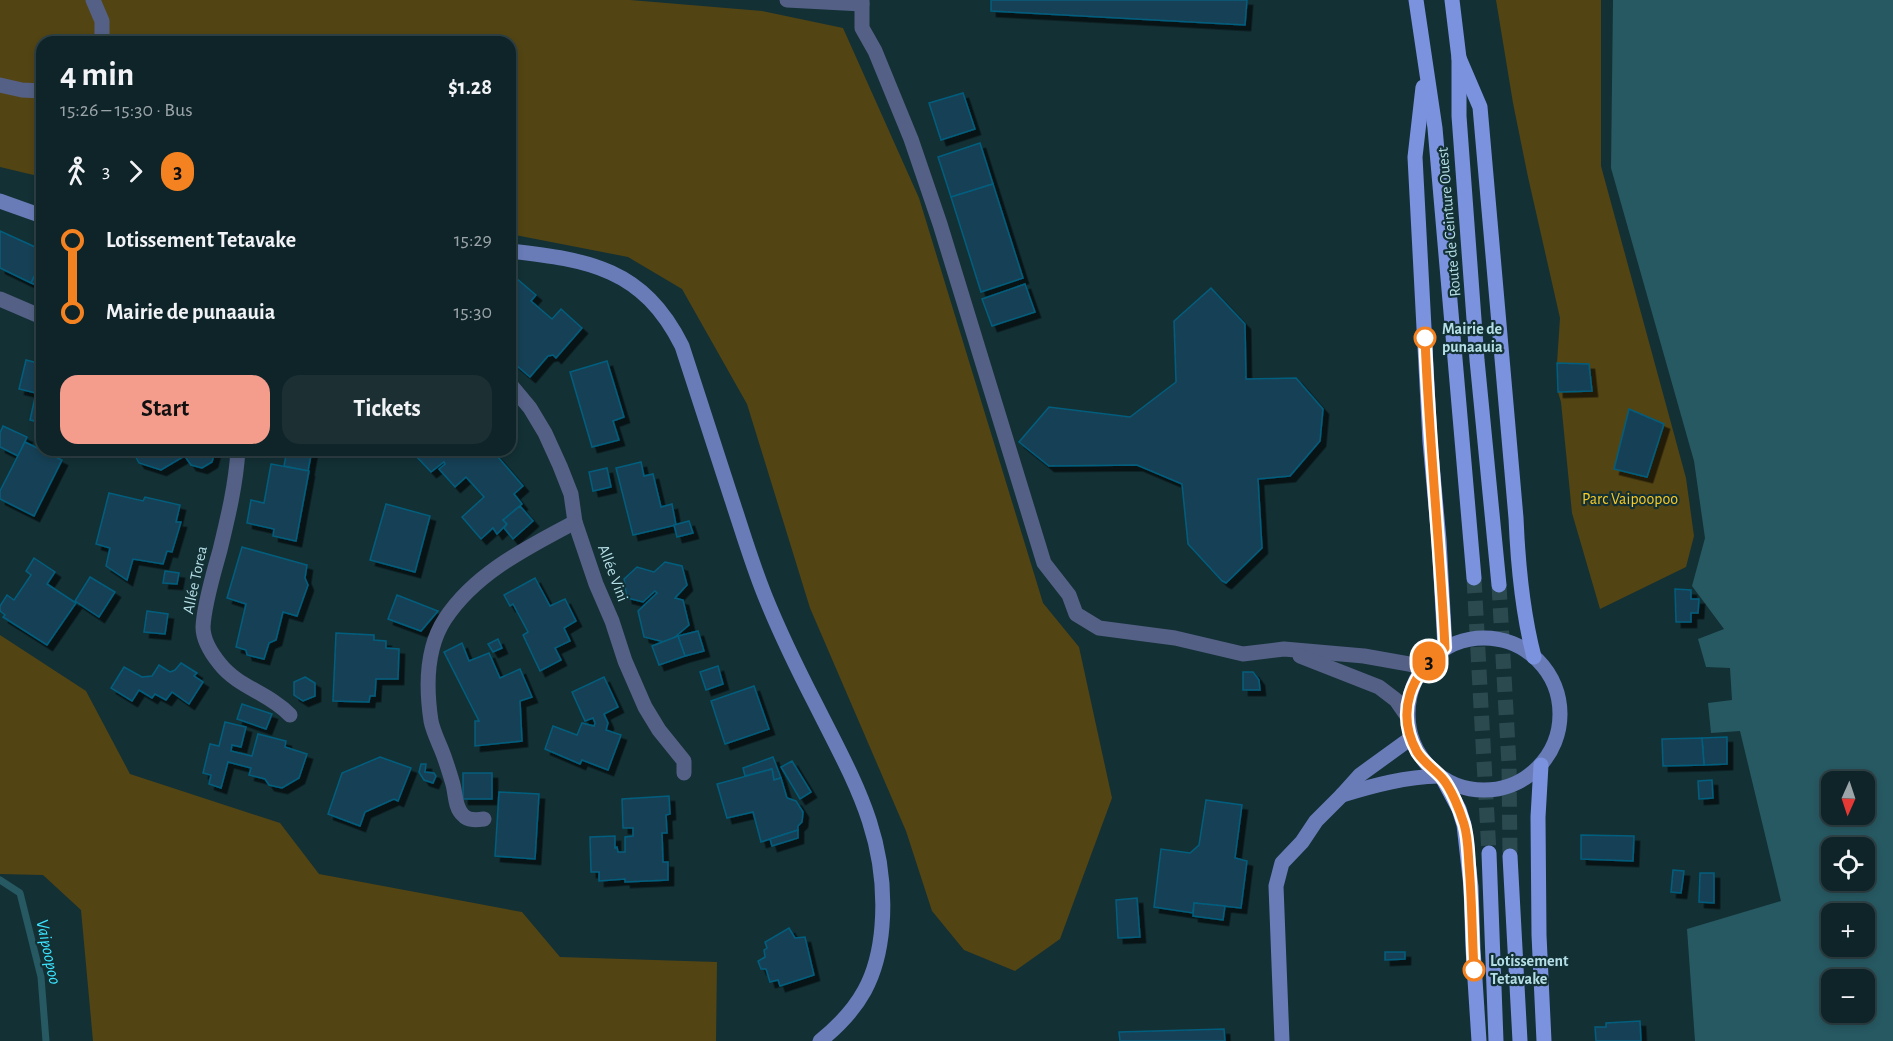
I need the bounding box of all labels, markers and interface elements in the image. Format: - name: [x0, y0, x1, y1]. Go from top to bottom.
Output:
- text: 4 min: [60, 59, 134, 92]
- text: $1.28: [448, 76, 492, 98]
- text: 15:26 – 15:30 · Bus: [60, 100, 193, 120]
- street label: Route de Ceinture Ouest: [1434, 147, 1464, 297]
- icon: walk: [60, 155, 93, 188]
- icon: forward: [119, 155, 152, 188]
- text: 3: [102, 161, 110, 181]
- text: 3: [173, 161, 182, 182]
- text: Lotissement Tetavake: [106, 229, 296, 251]
- text: 15:29: [454, 230, 492, 250]
- text: Mairie de punaauia: [106, 301, 275, 323]
- text: 15:30: [453, 302, 492, 322]
- place label: Mairie de punaauia: [1442, 321, 1503, 355]
- marker: Mairie de punaauia: [1414, 327, 1436, 349]
- button: Start: [60, 375, 270, 444]
- button: Tickets: [282, 375, 492, 444]
- park label: Parc Vaipoopoo: [1582, 491, 1678, 507]
- street label: Allée Vini: [595, 542, 631, 604]
- street label: Allée Torea: [180, 545, 210, 615]
- line badge: 3: [1410, 642, 1448, 680]
- text: 3: [1424, 651, 1434, 672]
- north arrow: [1821, 771, 1875, 825]
- map controls: [1821, 771, 1875, 1023]
- button: locate: [1821, 837, 1875, 891]
- button: +: [1821, 903, 1875, 957]
- water label: Vaipoopoo: [32, 918, 64, 986]
- place label: Lotissement Tetavake: [1490, 953, 1569, 987]
- marker: Lotissement Tetavake: [1463, 959, 1485, 981]
- button: −: [1821, 969, 1875, 1023]

